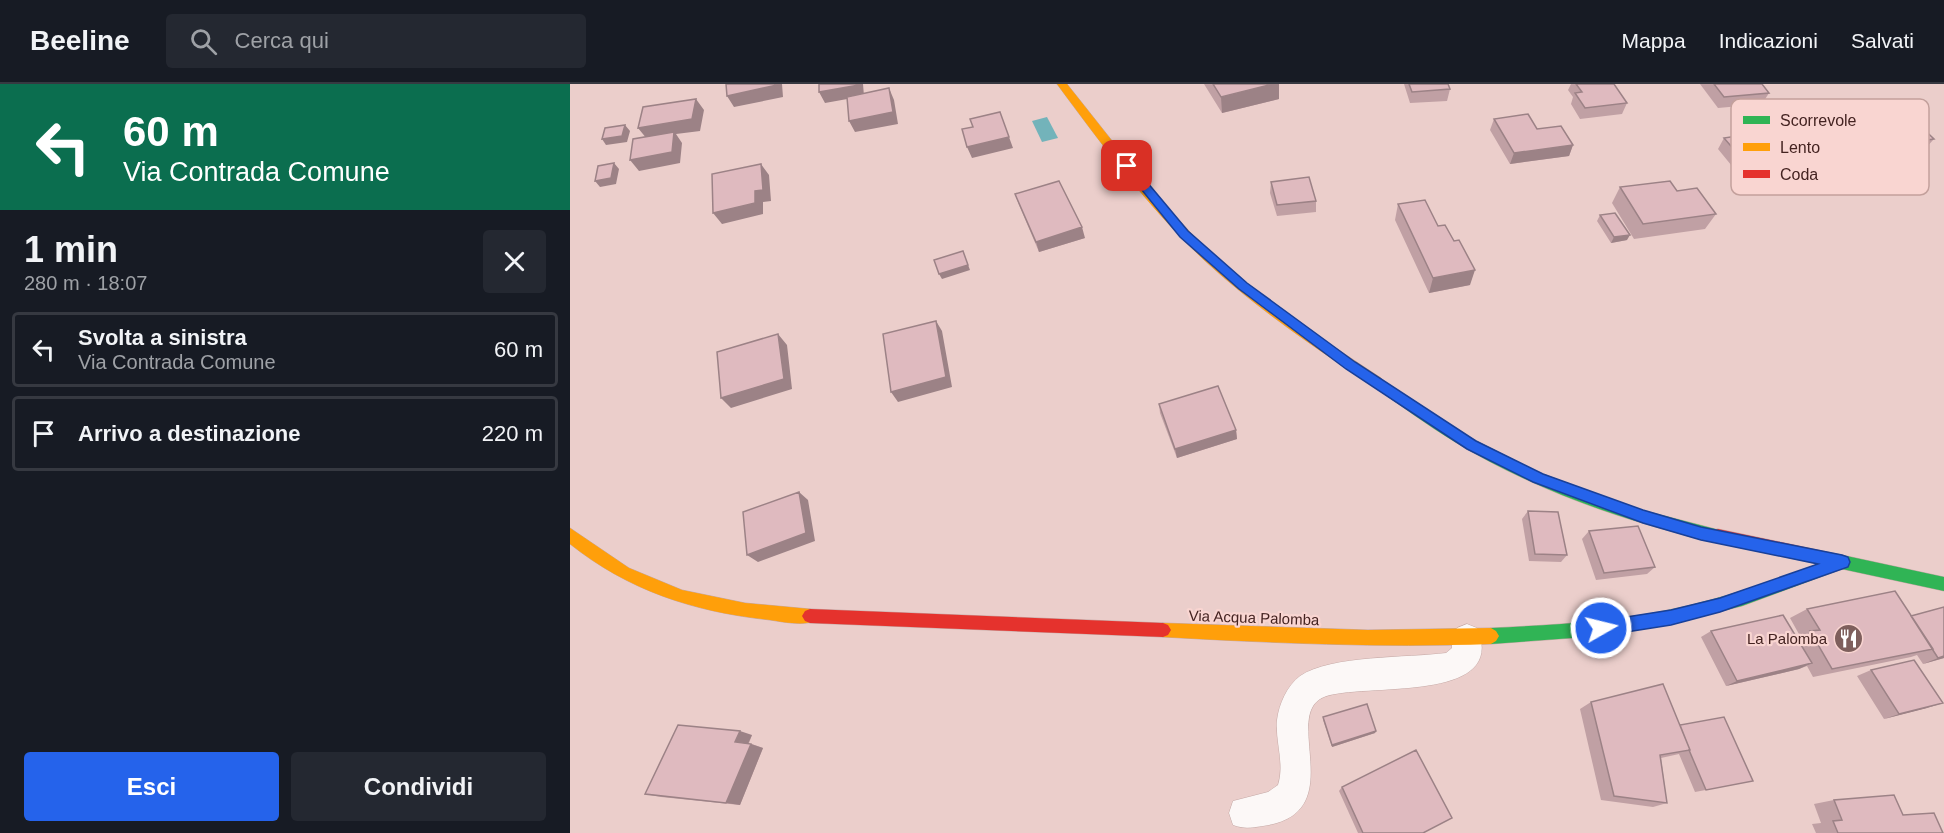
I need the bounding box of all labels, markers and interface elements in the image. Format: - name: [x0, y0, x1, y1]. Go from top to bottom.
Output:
- search box: [166, 14, 586, 68]
- text: Beeline: [30, 25, 130, 56]
- icon: search: [187, 25, 220, 58]
- text: Cerca qui: [235, 28, 329, 53]
- text: Mappa: [1622, 29, 1686, 52]
- text: Indicazioni: [1719, 29, 1818, 52]
- text: Salvati: [1851, 29, 1914, 52]
- legend: [1731, 99, 1929, 195]
- icon: left: [24, 108, 102, 186]
- text: 60 m: [123, 108, 219, 155]
- text: Scorrevole: [1780, 112, 1857, 129]
- text: Lento: [1780, 139, 1820, 156]
- pin: [1101, 140, 1152, 191]
- icon: arrive: [1110, 149, 1143, 182]
- text: Via Contrada Comune: [123, 157, 390, 187]
- text: Coda: [1780, 166, 1818, 183]
- text: 1 min: [24, 229, 118, 270]
- button: close: [483, 230, 546, 293]
- text: 280 m · 18:07: [24, 272, 147, 294]
- text: Svolta a sinistra: [78, 325, 247, 350]
- icon: left: [27, 333, 60, 366]
- text: 60 m: [494, 337, 543, 362]
- text: Via Contrada Comune: [78, 351, 276, 373]
- icon: arrive: [27, 417, 60, 450]
- text: Arrivo a destinazione: [78, 421, 301, 446]
- text: 220 m: [482, 421, 543, 446]
- position arrow: [1569, 596, 1633, 660]
- street label: Via Acqua Palomba: [1188, 607, 1320, 628]
- restaurant icon: La Palomba: [1832, 623, 1864, 655]
- place label: La Palomba: [1747, 630, 1828, 647]
- button: Esci: [24, 752, 279, 821]
- button: Condividi: [291, 752, 546, 821]

